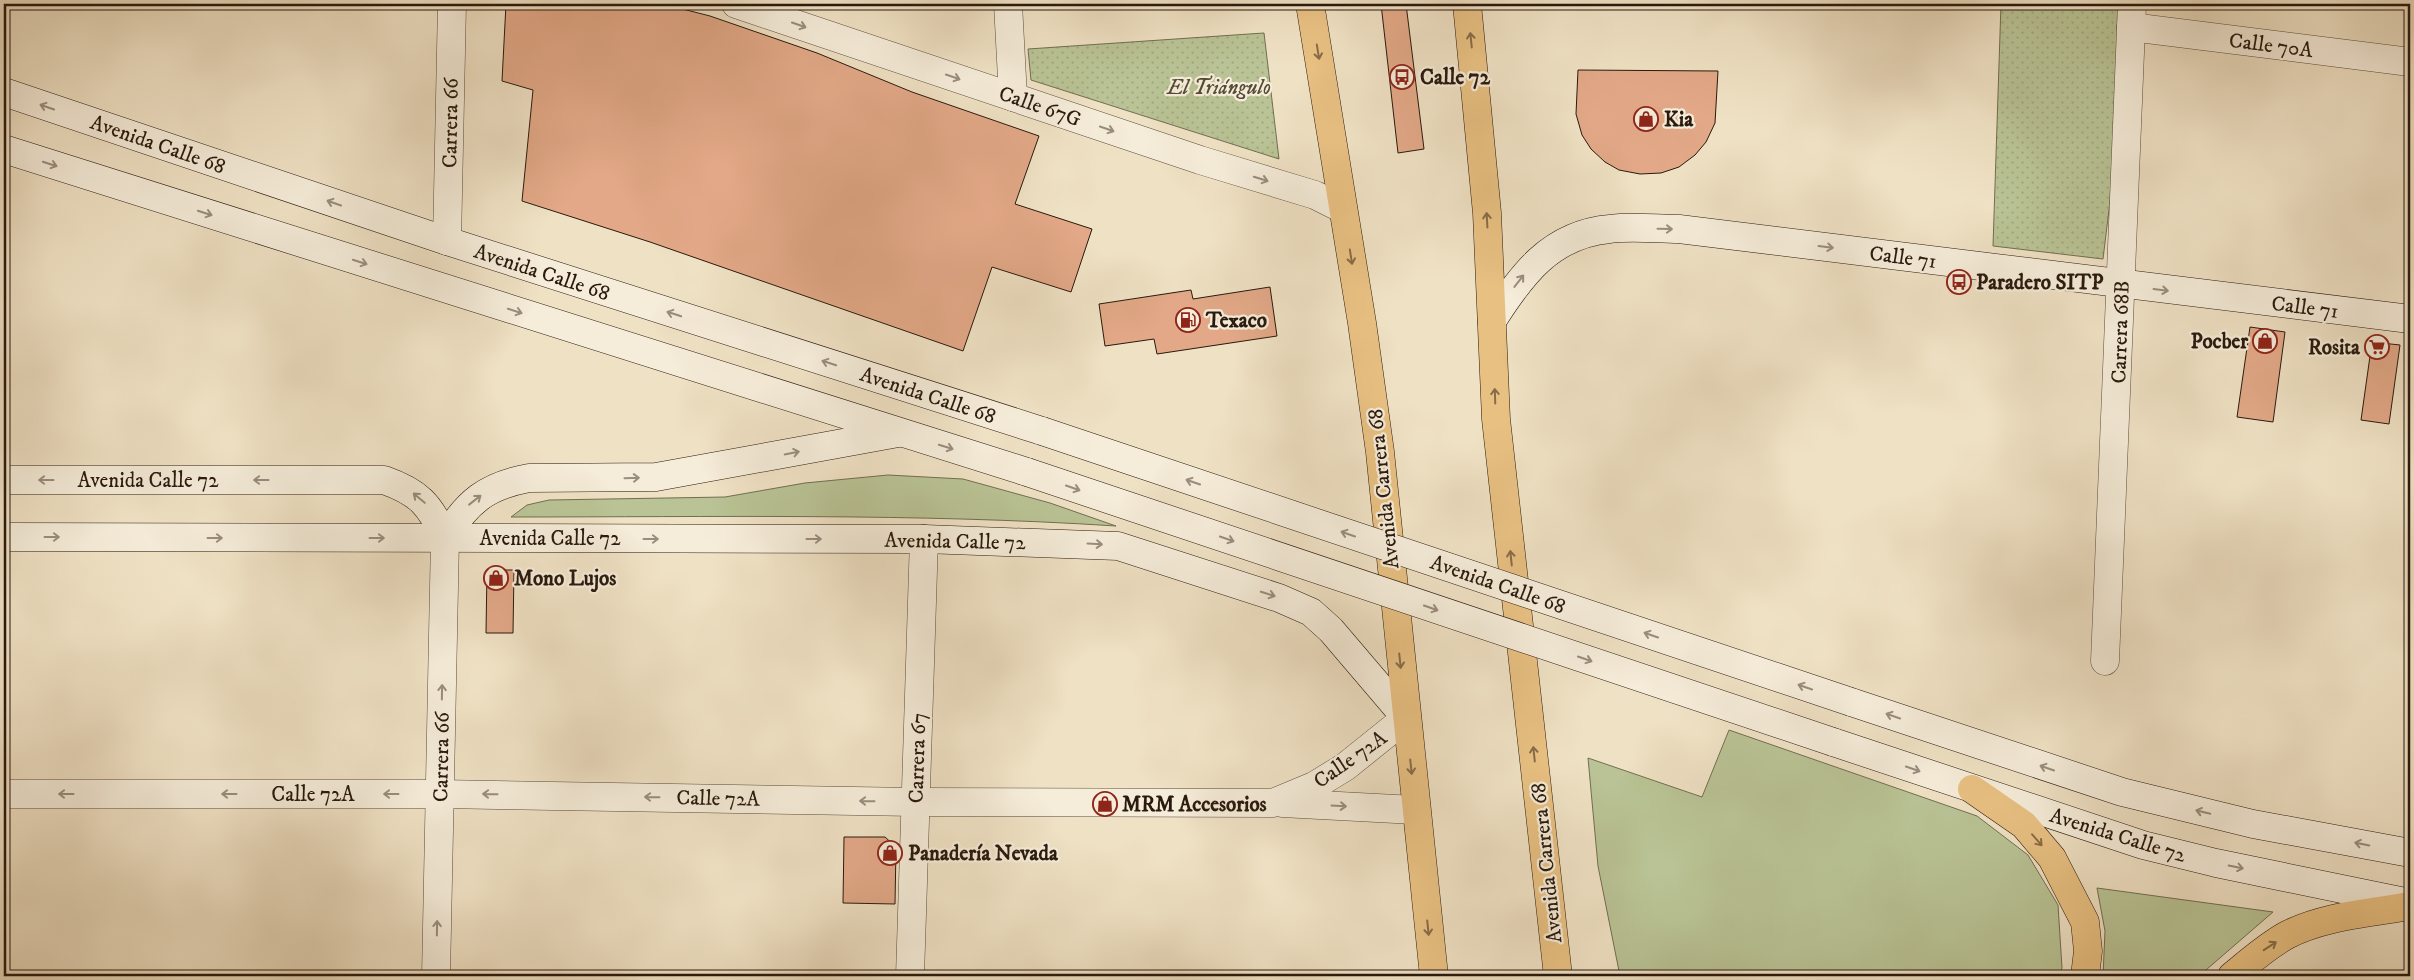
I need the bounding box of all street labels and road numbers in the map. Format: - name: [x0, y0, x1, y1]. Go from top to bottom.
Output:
- street label: Calle 70A: [2227, 28, 2315, 64]
- street label: Carrera 66: [437, 77, 465, 168]
- street label: Calle 67G: [995, 81, 1085, 133]
- street label: Avenida Calle 68: [87, 110, 229, 180]
- street label: Avenida Calle 68: [471, 239, 613, 307]
- street label: Calle 71: [1868, 241, 1938, 275]
- street label: Carrera 68B: [2106, 280, 2136, 384]
- street label: Calle 71: [2270, 291, 2340, 325]
- street label: Avenida Calle 68: [857, 362, 999, 430]
- street label: Avenida Carrera 68: [1363, 407, 1405, 570]
- street label: Avenida Calle 72: [77, 468, 219, 494]
- street label: Avenida Calle 72: [479, 526, 621, 552]
- street label: Avenida Calle 72: [884, 528, 1026, 556]
- street label: Avenida Calle 68: [1427, 550, 1569, 620]
- street label: Carrera 66: [428, 711, 456, 802]
- street label: Carrera 67: [903, 712, 933, 804]
- street label: Calle 72A: [1309, 725, 1393, 794]
- street label: Avenida Carrera 68: [1526, 781, 1568, 944]
- street label: Calle 72A: [271, 782, 355, 808]
- street label: Calle 72A: [676, 785, 761, 813]
- street label: Avenida Calle 72: [2046, 803, 2190, 869]

